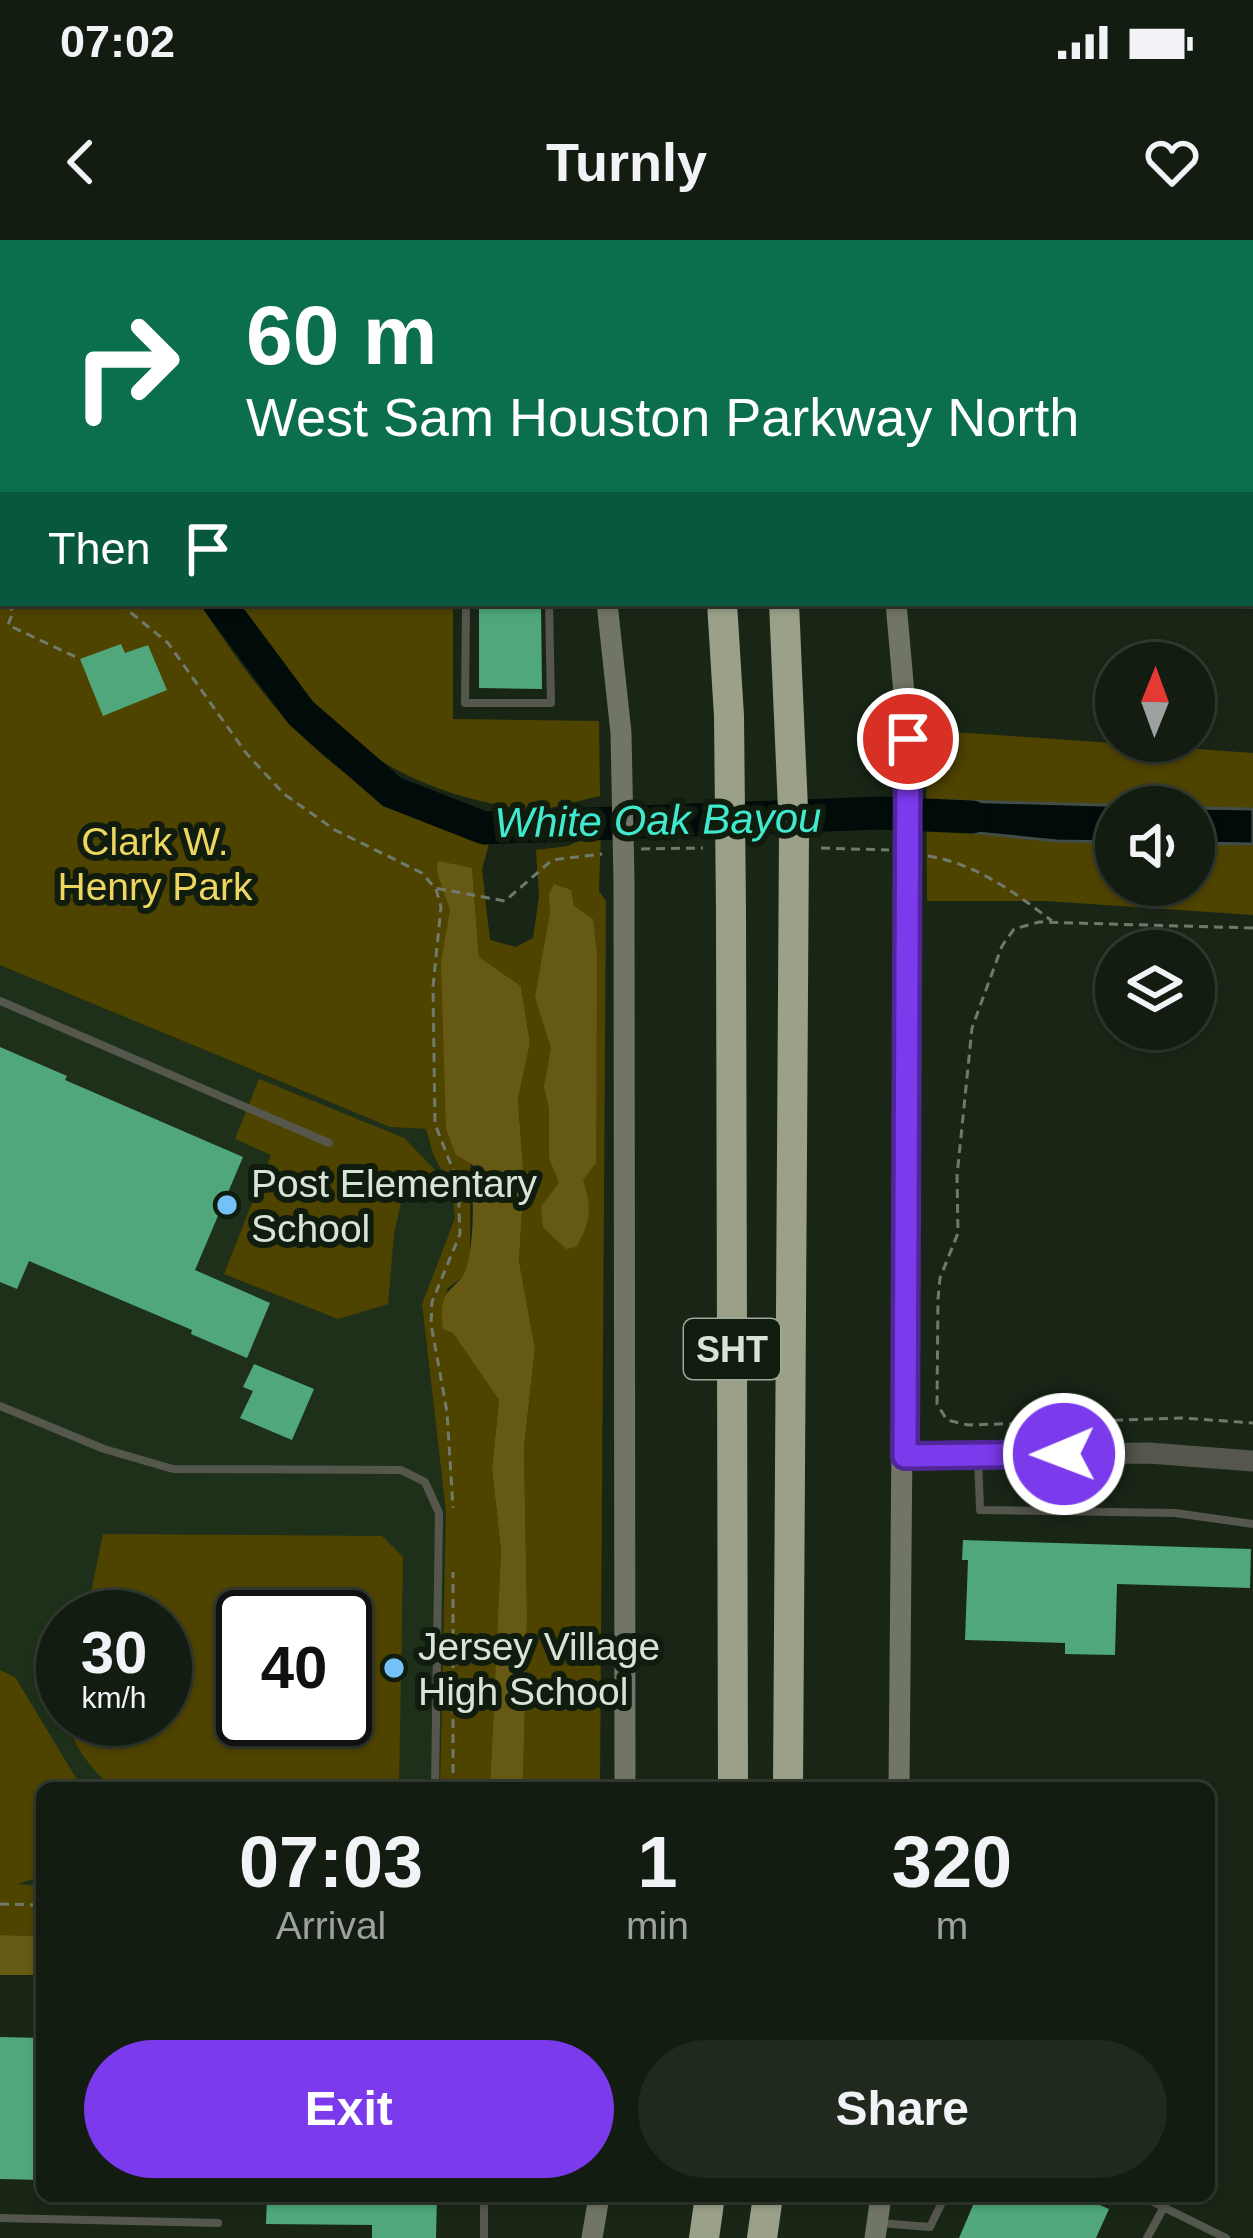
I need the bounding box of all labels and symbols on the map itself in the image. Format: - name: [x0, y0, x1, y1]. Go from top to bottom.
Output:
- north arrow: [1095, 642, 1215, 762]
- pin: [857, 688, 959, 790]
- water label: White Oak Bayou: [494, 794, 822, 846]
- park label: Clark W. Henry Park: [57, 820, 253, 908]
- place label: Post Elementary School: [251, 1162, 538, 1250]
- marker: Post Elementary School: [214, 1192, 240, 1218]
- road number: SHT: [684, 1319, 780, 1379]
- position arrow: [1001, 1391, 1127, 1517]
- speed limit sign: 40: [216, 1590, 372, 1746]
- place label: Jersey Village High School: [418, 1625, 660, 1713]
- marker: Jersey Village High School: [381, 1655, 407, 1681]

